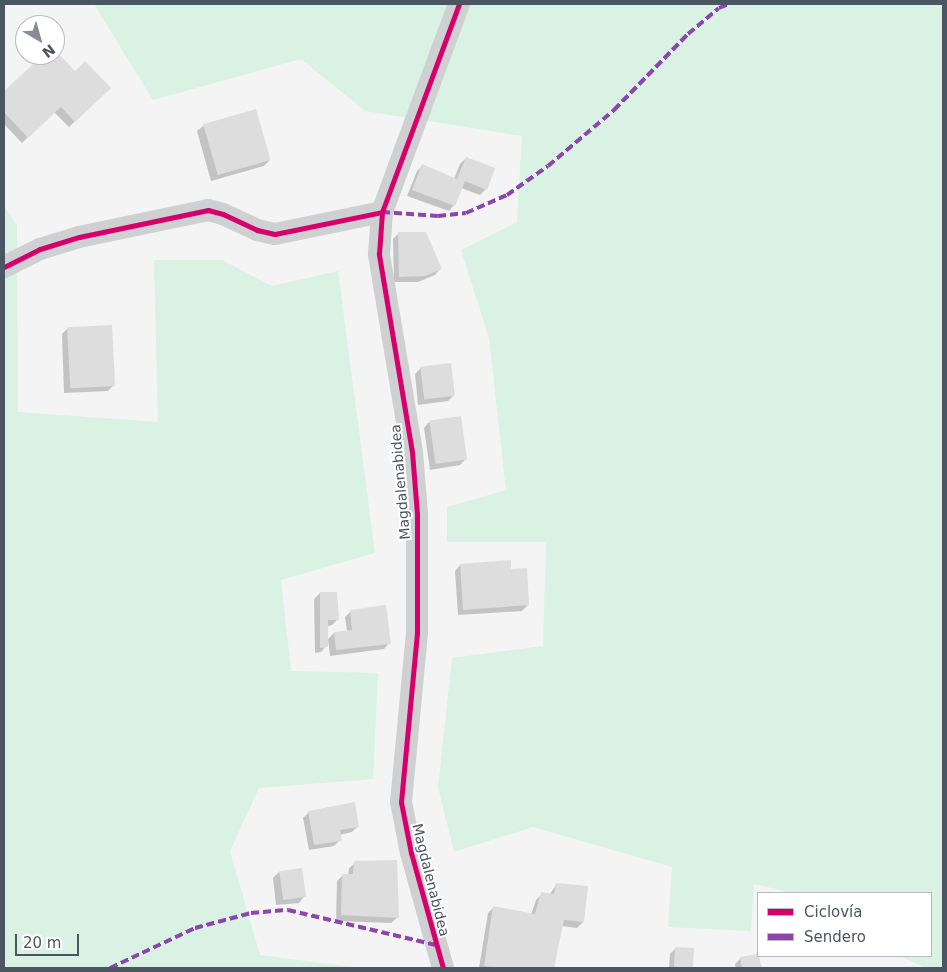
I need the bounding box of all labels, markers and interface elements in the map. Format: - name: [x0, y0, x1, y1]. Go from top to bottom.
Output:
- north arrow: [15, 15, 65, 65]
- text: N: [39, 41, 58, 61]
- street label: Magdalenabidea: [387, 424, 413, 540]
- street label: Magdalenabidea: [409, 822, 453, 938]
- legend: [757, 892, 932, 957]
- text: Ciclovía: [804, 903, 862, 921]
- scale bar: [18, 924, 81, 956]
- text: Sendero: [804, 928, 866, 946]
- text: 20 m: [23, 934, 61, 952]

